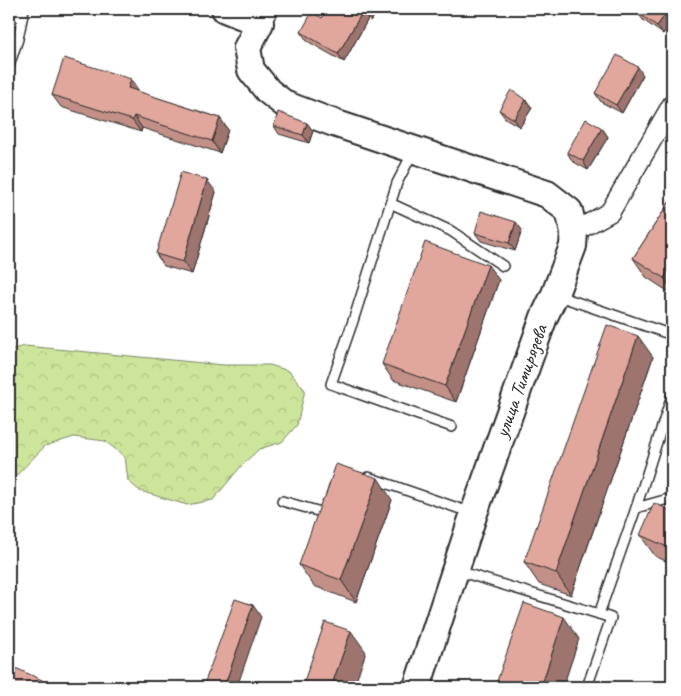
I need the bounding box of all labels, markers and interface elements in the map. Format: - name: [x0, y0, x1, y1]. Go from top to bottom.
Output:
- street label: улица Тимирязева: [489, 319, 554, 442]

